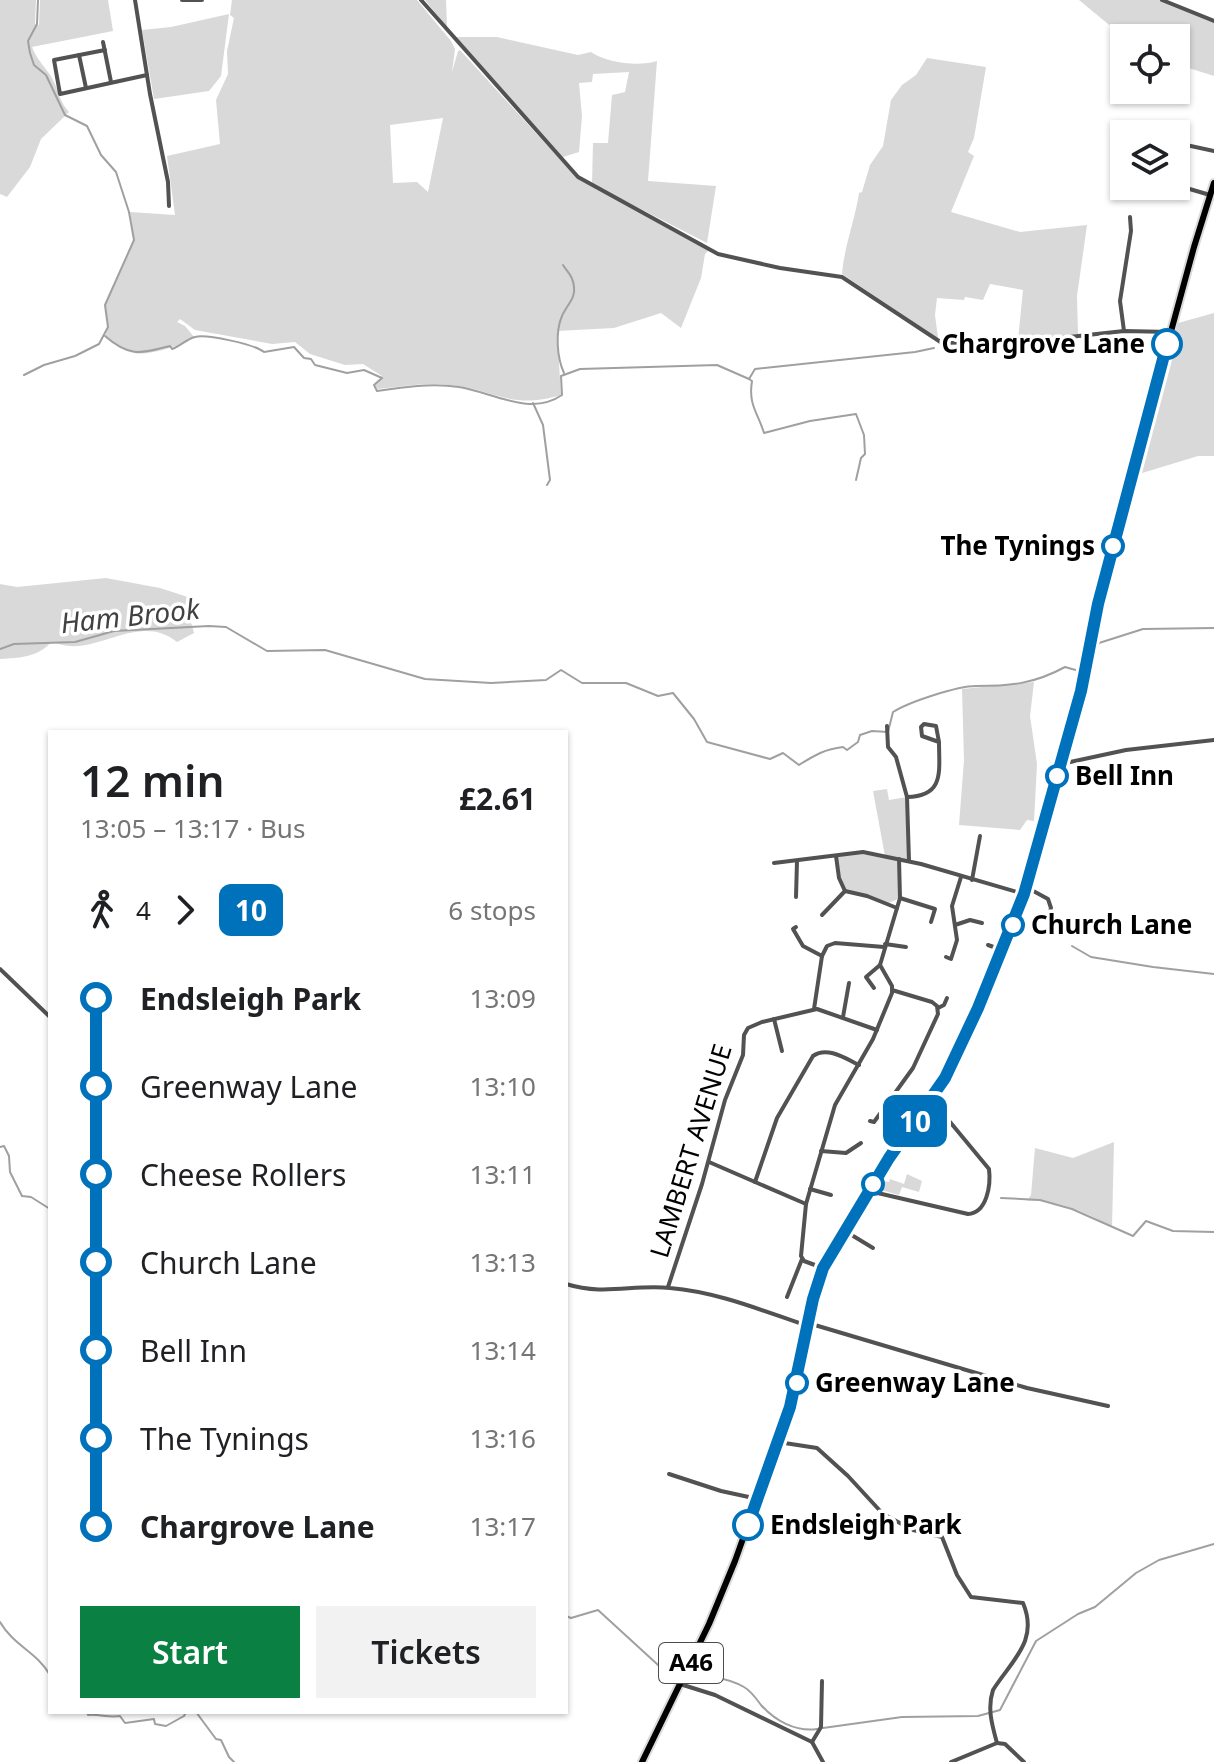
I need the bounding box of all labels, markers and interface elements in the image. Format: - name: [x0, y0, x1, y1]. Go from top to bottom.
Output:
- map controls: [1110, 24, 1190, 200]
- button: locate: [1110, 24, 1190, 104]
- button: layers: [1110, 120, 1190, 200]
- place label: Chargrove Lane: [942, 325, 1145, 361]
- marker: Chargrove Lane: [1152, 329, 1182, 359]
- place label: The Tynings: [940, 527, 1095, 563]
- marker: The Tynings: [1102, 535, 1124, 557]
- water label: Ham Brook: [59, 589, 202, 641]
- text: 12 min: [80, 750, 225, 810]
- place label: Bell Inn: [1075, 757, 1174, 793]
- marker: Bell Inn: [1046, 765, 1068, 787]
- text: £2.61: [459, 778, 536, 819]
- text: 13:05 – 13:17 · Bus: [80, 810, 305, 846]
- icon: walk: [80, 888, 124, 932]
- icon: forward: [163, 888, 207, 932]
- text: 10: [235, 891, 267, 929]
- text: 4: [136, 892, 151, 928]
- text: 6 stops: [448, 892, 536, 928]
- place label: Church Lane: [1031, 906, 1192, 942]
- marker: Church Lane: [1002, 914, 1024, 936]
- text: Endsleigh Park: [140, 978, 361, 1019]
- text: 13:09: [470, 980, 536, 1016]
- street label: LAMBERT AVENUE: [640, 1040, 740, 1262]
- text: Greenway Lane: [140, 1066, 358, 1107]
- text: 13:10: [470, 1068, 536, 1104]
- line badge: 10: [879, 1095, 951, 1147]
- text: 10: [899, 1102, 931, 1140]
- text: Cheese Rollers: [140, 1154, 346, 1195]
- text: 13:11: [470, 1156, 536, 1192]
- unlabelled marker: [862, 1173, 884, 1195]
- text: Church Lane: [140, 1242, 317, 1283]
- text: 13:13: [470, 1244, 536, 1280]
- text: Bell Inn: [140, 1330, 247, 1371]
- text: 13:14: [470, 1332, 536, 1368]
- place label: Greenway Lane: [815, 1364, 1015, 1400]
- marker: Greenway Lane: [786, 1372, 808, 1394]
- text: The Tynings: [140, 1418, 309, 1459]
- text: 13:16: [470, 1420, 536, 1456]
- text: Chargrove Lane: [140, 1506, 375, 1547]
- place label: Endsleigh Park: [770, 1506, 962, 1542]
- text: 13:17: [470, 1508, 536, 1544]
- marker: Endsleigh Park: [733, 1510, 763, 1540]
- button: Start: [80, 1606, 300, 1698]
- button: Tickets: [316, 1606, 536, 1698]
- road number: A46: [659, 1643, 723, 1683]

